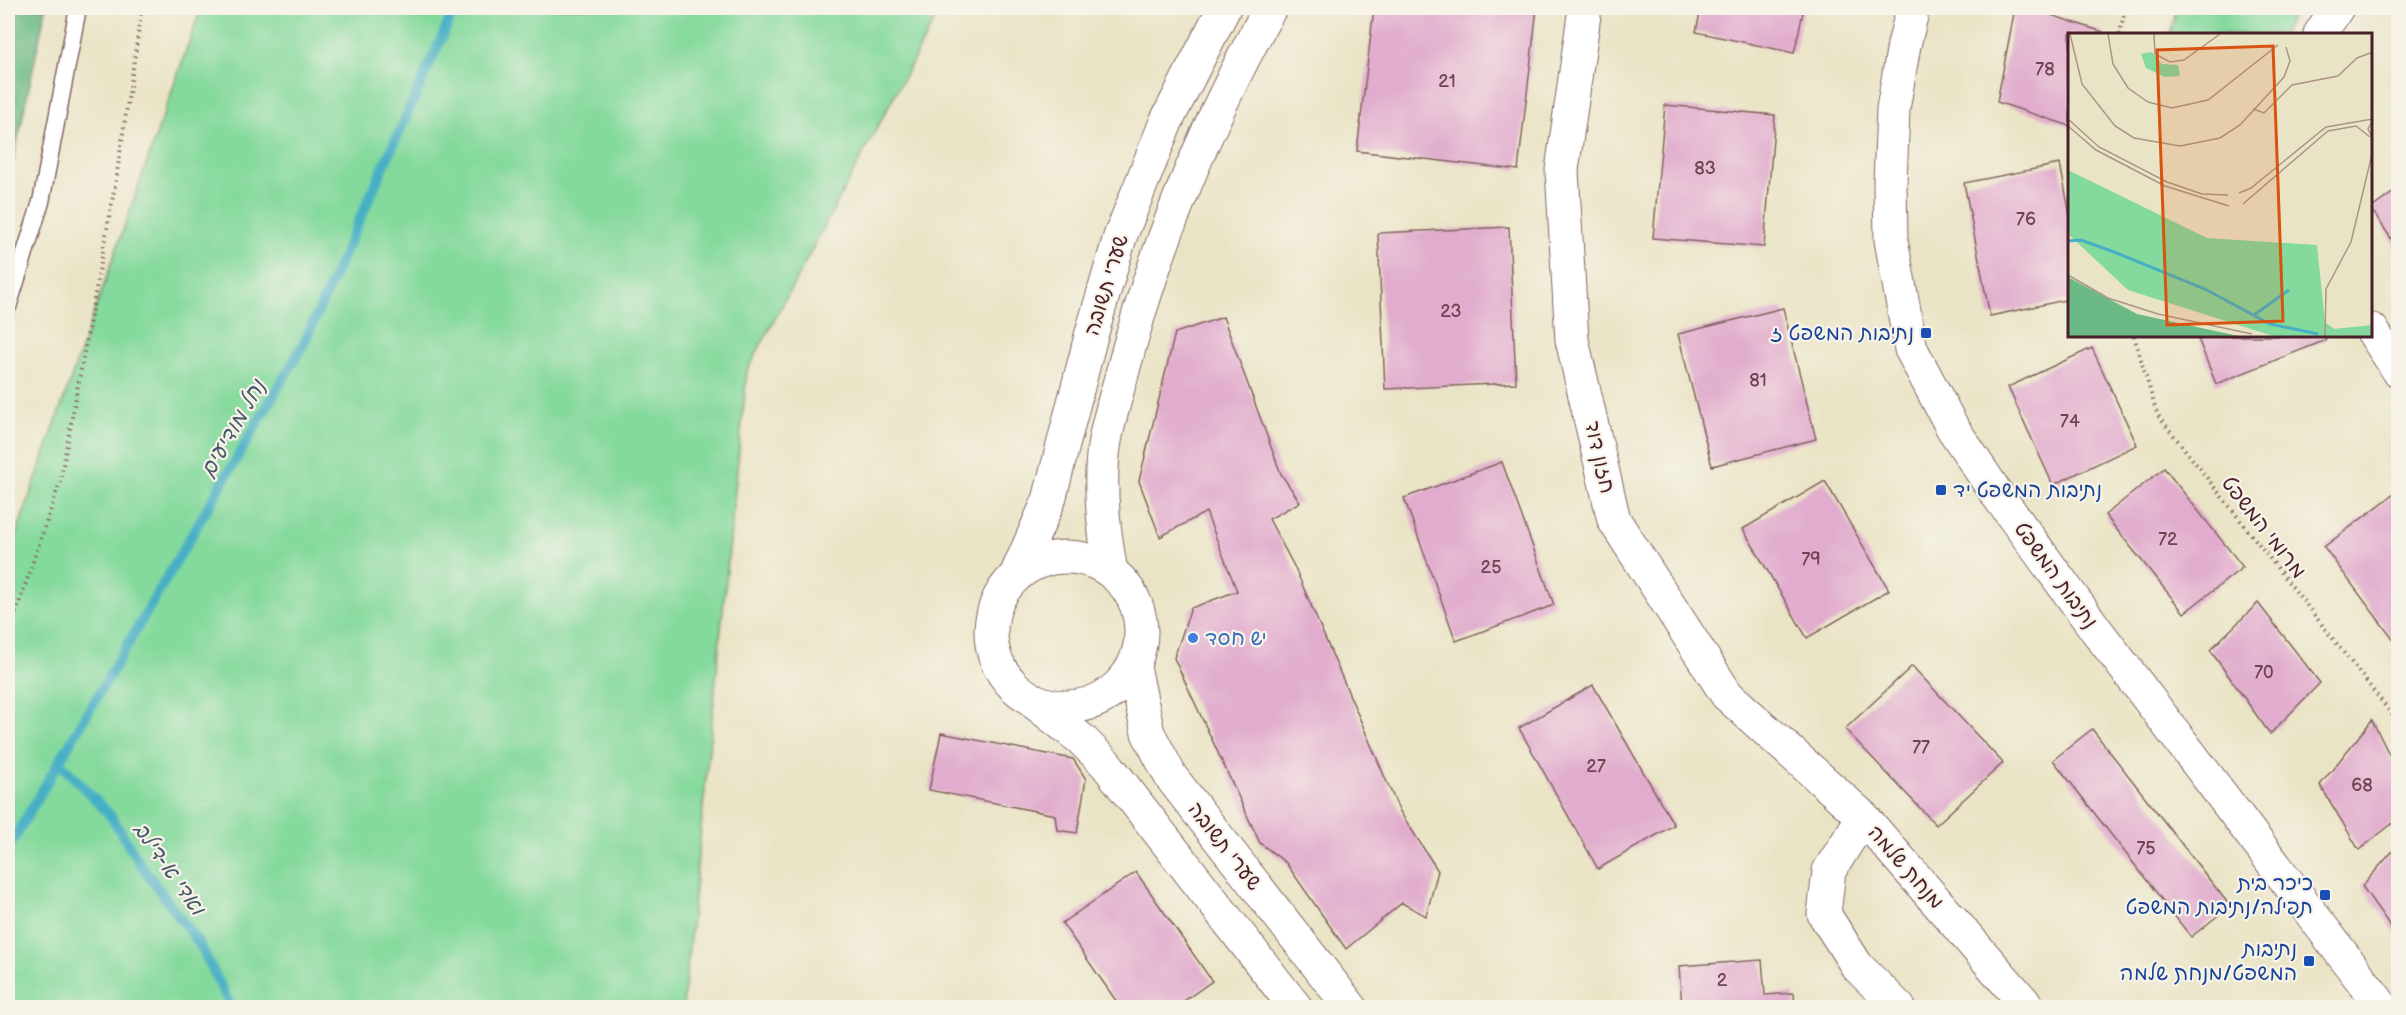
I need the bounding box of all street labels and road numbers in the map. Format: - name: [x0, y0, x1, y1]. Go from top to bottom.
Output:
- street label: שערי תשובה: [1079, 231, 1134, 339]
- street label: חזון דוד: [1579, 419, 1620, 496]
- street label: מרומי המשפט: [2216, 471, 2311, 583]
- street label: נתיבות המשפט: [2009, 517, 2103, 633]
- street label: שערי תשובה: [1183, 797, 1267, 895]
- street label: מנחת שלמה: [1862, 820, 1949, 914]

